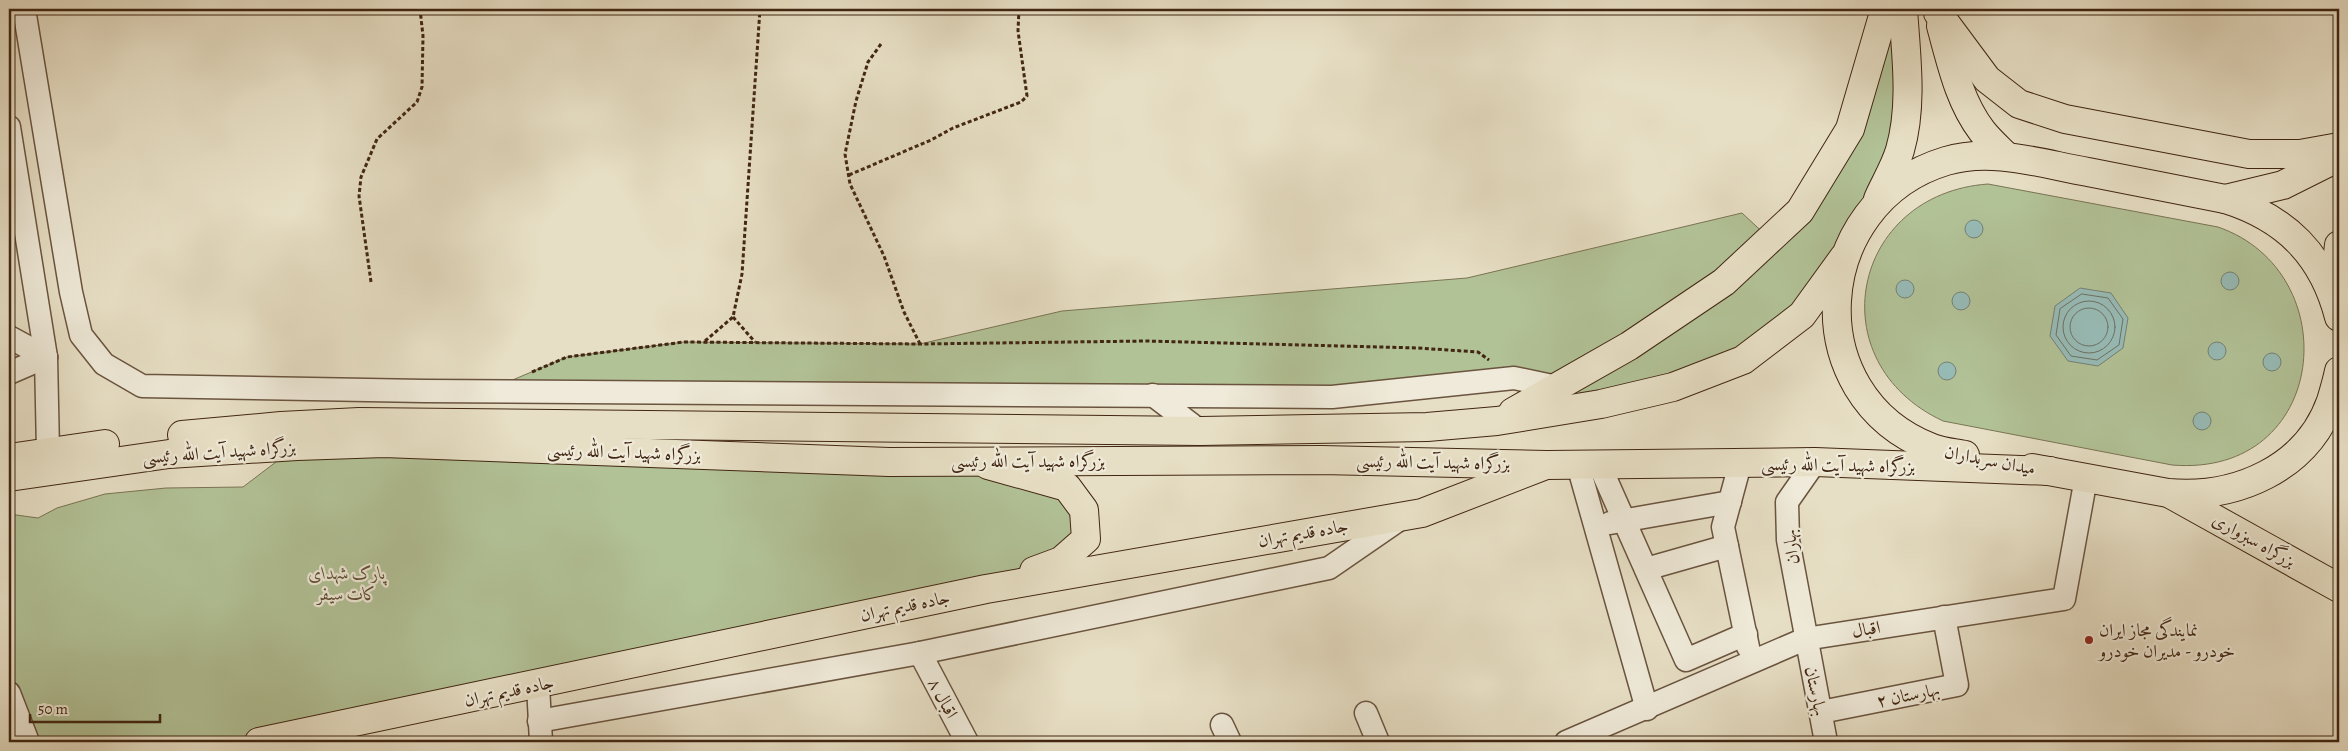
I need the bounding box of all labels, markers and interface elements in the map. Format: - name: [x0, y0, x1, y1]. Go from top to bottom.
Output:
- street label: بزرگراه شهید آیت الله رئیسی: [141, 433, 297, 470]
- street label: بزرگراه شهید آیت الله رئیسی: [547, 435, 701, 468]
- street label: میدان سربداران: [1942, 439, 2038, 481]
- street label: بزرگراه شهید آیت الله رئیسی: [951, 447, 1105, 474]
- street label: بزرگراه شهید آیت الله رئیسی: [1356, 447, 1510, 476]
- street label: بزرگراه شهید آیت الله رئیسی: [1761, 450, 1915, 479]
- street label: بزرگراه سبزواری: [2208, 507, 2300, 573]
- street label: جاده قدیم تهران: [1256, 513, 1351, 557]
- street label: بهاران: [1777, 528, 1805, 566]
- park label: پارک شهدای کات سیفر: [308, 561, 387, 606]
- street label: جاده قدیم تهران: [858, 585, 953, 631]
- street label: اقبال: [1850, 615, 1882, 643]
- place label: نمایندگی مجاز ایران خودرو - مدیران خودرو: [2097, 616, 2235, 663]
- marker: نمایندگی مجاز ایران خودرو - مدیران خودرو: [2083, 634, 2095, 646]
- street label: بهارستان: [1799, 664, 1833, 718]
- street label: جاده قدیم تهران: [462, 670, 557, 716]
- street label: اقبال ۸: [922, 674, 964, 723]
- street label: بهارستان ۲: [1874, 677, 1942, 713]
- scale bar: [30, 691, 160, 723]
- text: 50 m: [38, 699, 68, 719]

